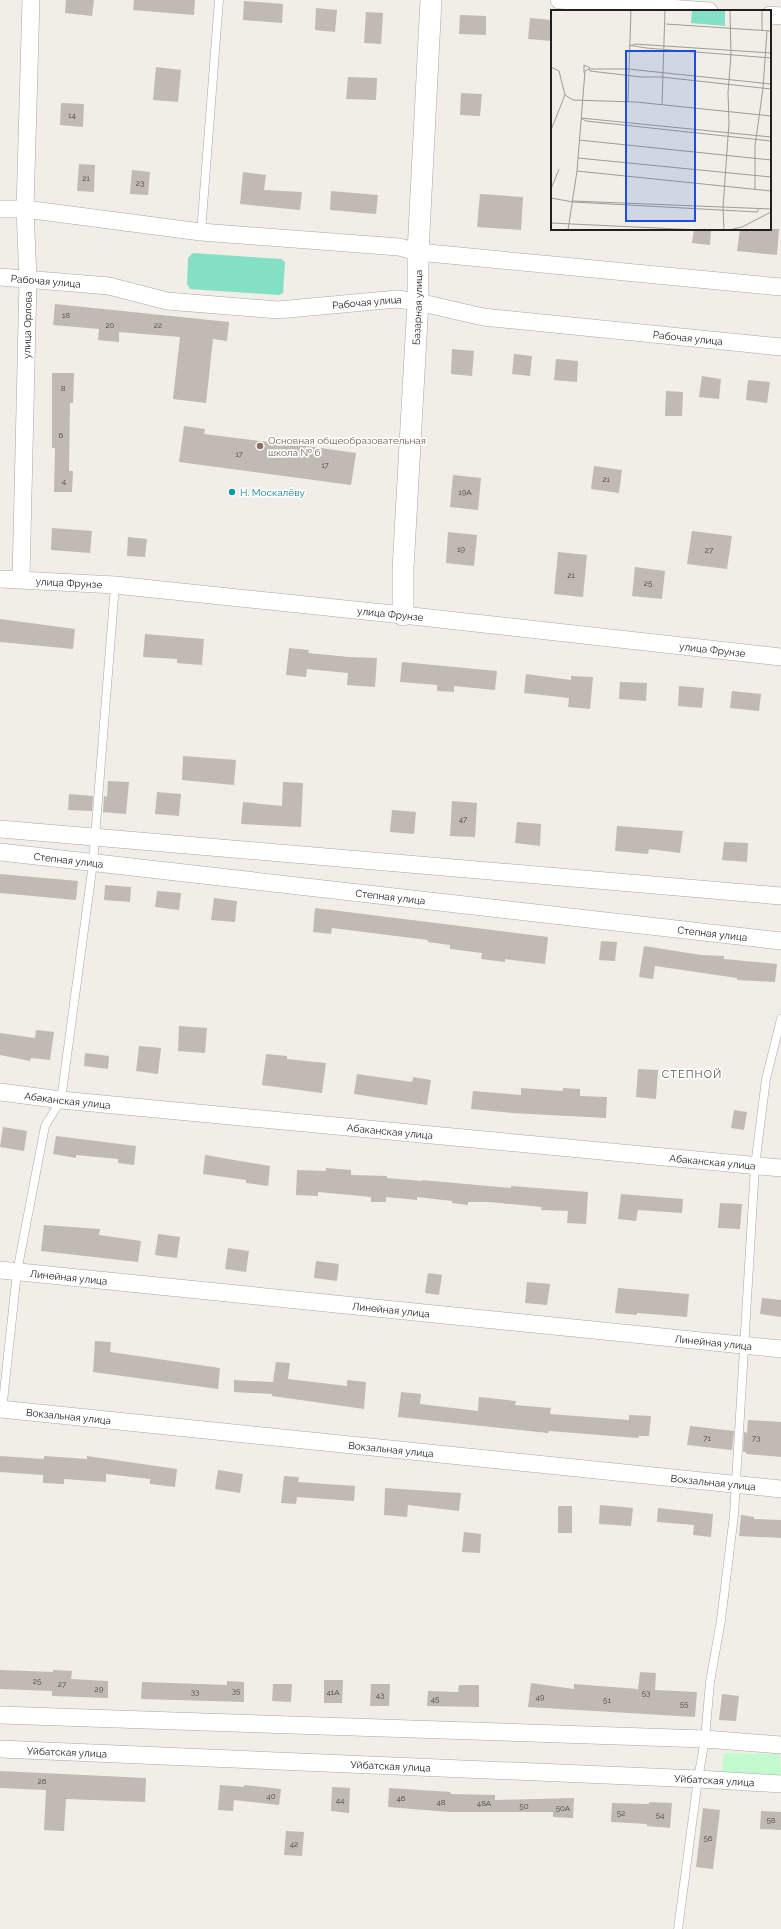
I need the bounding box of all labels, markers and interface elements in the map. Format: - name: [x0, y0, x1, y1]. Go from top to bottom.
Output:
- inset map: [551, 10, 771, 230]
- house number: 14: [68, 110, 77, 120]
- house number: 21: [82, 173, 90, 183]
- house number: 23: [136, 178, 144, 188]
- street label: Базарная улица: [410, 270, 424, 345]
- street label: Рабочая улица: [10, 272, 81, 289]
- street label: улица Орлова: [21, 291, 33, 359]
- street label: Рабочая улица: [332, 293, 403, 310]
- house number: 18: [62, 310, 70, 320]
- house number: 20: [105, 320, 115, 330]
- house number: 22: [154, 320, 162, 330]
- street label: Рабочая улица: [652, 329, 723, 347]
- house number: 8: [61, 383, 66, 393]
- house number: 6: [59, 430, 64, 440]
- place label: Основная общеобразовательная школа № 6: [268, 435, 426, 458]
- marker: Основная общеобразовательная школа № 6: [255, 441, 265, 451]
- house number: 17: [235, 449, 244, 459]
- house number: 17: [321, 460, 330, 470]
- house number: 21: [602, 474, 610, 484]
- house number: 4: [62, 476, 67, 486]
- marker: Н. Москалёву: [227, 487, 237, 497]
- place label: Н. Москалёву: [240, 487, 305, 498]
- house number: 19А: [458, 487, 472, 497]
- house number: 19: [457, 544, 465, 554]
- house number: 27: [705, 545, 714, 555]
- house number: 21: [567, 570, 575, 580]
- street label: улица Фрунзе: [35, 575, 103, 590]
- house number: 25: [644, 578, 653, 588]
- street label: улица Фрунзе: [357, 605, 424, 623]
- street label: улица Фрунзе: [679, 640, 746, 659]
- house number: 47: [459, 814, 468, 824]
- street label: Степная улица: [33, 850, 104, 869]
- street label: Степная улица: [355, 887, 426, 906]
- street label: Степная улица: [677, 924, 748, 943]
- district label: СТЕПНОЙ: [662, 1068, 722, 1081]
- street label: Абаканская улица: [24, 1090, 111, 1110]
- street label: Абаканская улица: [346, 1122, 434, 1141]
- street label: Абаканская улица: [669, 1152, 756, 1171]
- street label: Линейная улица: [29, 1268, 108, 1286]
- street label: Линейная улица: [352, 1300, 430, 1319]
- street label: Линейная улица: [674, 1333, 753, 1352]
- street label: Вокзальная улица: [26, 1406, 112, 1426]
- house number: 71: [703, 1433, 711, 1443]
- house number: 73: [752, 1433, 760, 1443]
- street label: Вокзальная улица: [348, 1439, 434, 1459]
- street label: Вокзальная улица: [670, 1472, 756, 1492]
- house number: 25: [33, 1676, 42, 1686]
- house number: 27: [58, 1679, 67, 1689]
- house number: 29: [95, 1684, 104, 1694]
- house number: 35: [232, 1686, 241, 1696]
- house number: 33: [191, 1687, 199, 1697]
- house number: 41А: [326, 1687, 340, 1697]
- house number: 53: [642, 1688, 650, 1698]
- house number: 43: [376, 1690, 384, 1700]
- house number: 49: [535, 1692, 545, 1702]
- house number: 45: [431, 1694, 440, 1704]
- house number: 51: [603, 1695, 611, 1705]
- house number: 55: [680, 1699, 689, 1709]
- street label: Уйбатская улица: [27, 1745, 107, 1759]
- street label: Уйбатская улица: [350, 1759, 431, 1773]
- street label: Уйбатская улица: [674, 1772, 755, 1788]
- house number: 26: [38, 1776, 47, 1786]
- house number: 40: [266, 1791, 276, 1801]
- house number: 46: [396, 1793, 406, 1803]
- house number: 44: [336, 1795, 345, 1805]
- house number: 48: [436, 1797, 446, 1807]
- house number: 48А: [477, 1798, 492, 1808]
- house number: 50: [519, 1801, 529, 1811]
- house number: 50А: [556, 1803, 571, 1813]
- house number: 52: [617, 1808, 625, 1818]
- house number: 54: [656, 1810, 665, 1820]
- house number: 58: [766, 1815, 776, 1825]
- house number: 56: [703, 1833, 713, 1843]
- house number: 42: [290, 1839, 298, 1849]

